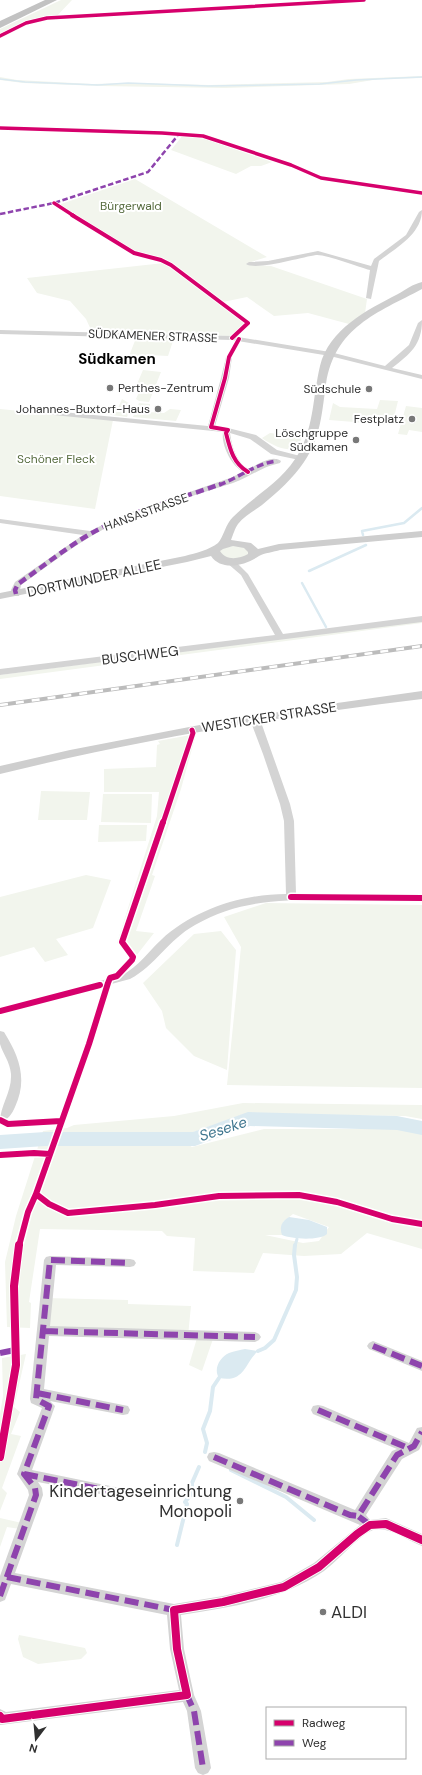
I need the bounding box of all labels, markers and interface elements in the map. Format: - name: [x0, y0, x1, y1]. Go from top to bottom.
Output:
- park label: Bürgerwald: [100, 198, 162, 214]
- street label: SÜDKAMENER STRASSE: [88, 326, 218, 346]
- district label: Südkamen: [78, 349, 156, 369]
- place label: Perthes-Zentrum: [118, 380, 214, 396]
- place label: Südschule: [303, 381, 361, 397]
- marker: Perthes-Zentrum: [105, 383, 115, 393]
- marker: Südschule: [364, 384, 374, 394]
- place label: Johannes-Buxtorf-Haus: [16, 401, 150, 417]
- marker: Johannes-Buxtorf-Haus: [153, 404, 163, 414]
- place label: Festplatz: [354, 411, 404, 427]
- marker: Festplatz: [407, 414, 417, 424]
- place label: Löschgruppe Südkamen: [275, 425, 348, 455]
- marker: Löschgruppe Südkamen: [351, 435, 361, 445]
- park label: Schöner Fleck: [17, 451, 95, 467]
- street label: HANSASTRASSE: [102, 489, 191, 535]
- street label: DORTMUNDER ALLEE: [25, 555, 163, 601]
- street label: BUSCHWEG: [100, 641, 180, 669]
- street label: WESTICKER STRASSE: [200, 697, 338, 737]
- water label: Seseke: [197, 1112, 250, 1146]
- place label: Kindertageseinrichtung Monopoli: [49, 1480, 233, 1522]
- marker: Kindertageseinrichtung Monopoli: [235, 1496, 245, 1506]
- place label: ALDI: [331, 1601, 367, 1623]
- marker: ALDI: [318, 1607, 328, 1617]
- legend: [266, 1707, 406, 1759]
- text: Radweg: [302, 1715, 346, 1731]
- north arrow: [16, 1719, 56, 1759]
- text: Weg: [302, 1735, 327, 1751]
- text: N: [27, 1741, 39, 1756]

